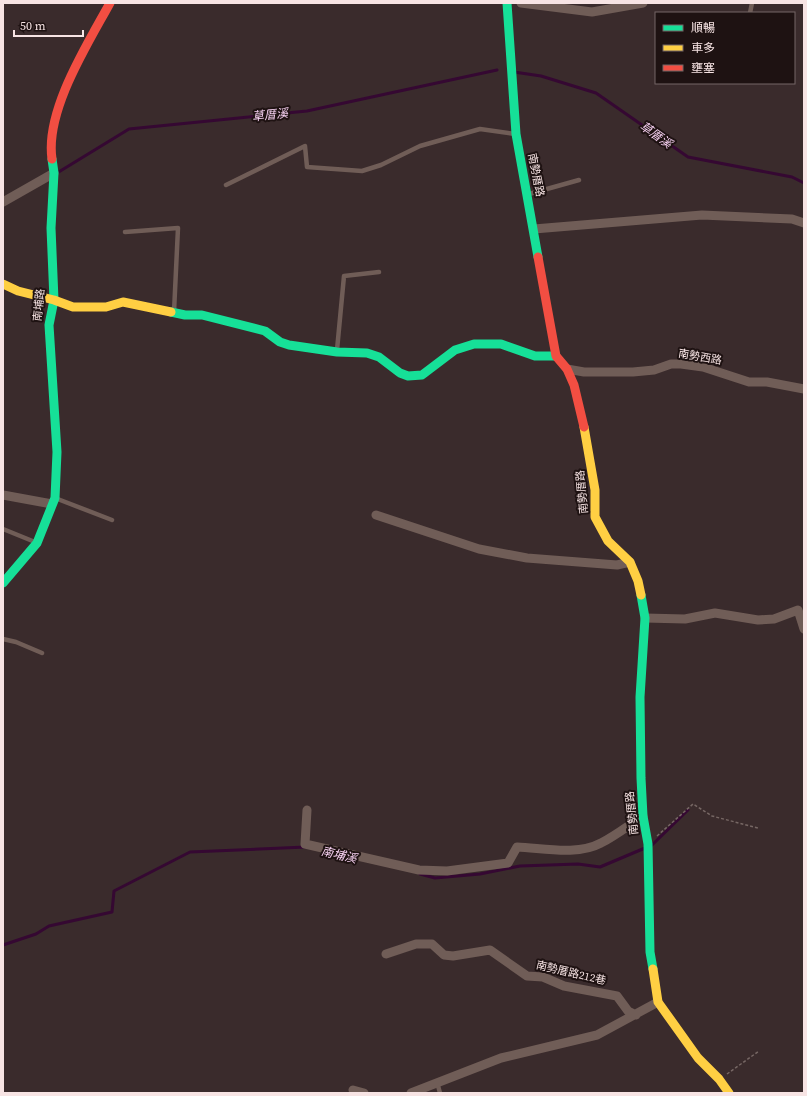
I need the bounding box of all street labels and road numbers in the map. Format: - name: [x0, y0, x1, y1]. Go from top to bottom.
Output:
- street label: 南勢厝路: [524, 152, 548, 198]
- street label: 南埔路: [30, 288, 48, 322]
- street label: 南勢西路: [677, 346, 723, 368]
- street label: 南勢厝路: [573, 469, 591, 515]
- street label: 南勢厝路: [622, 790, 642, 836]
- street label: 南勢厝路212巷: [534, 958, 608, 988]

